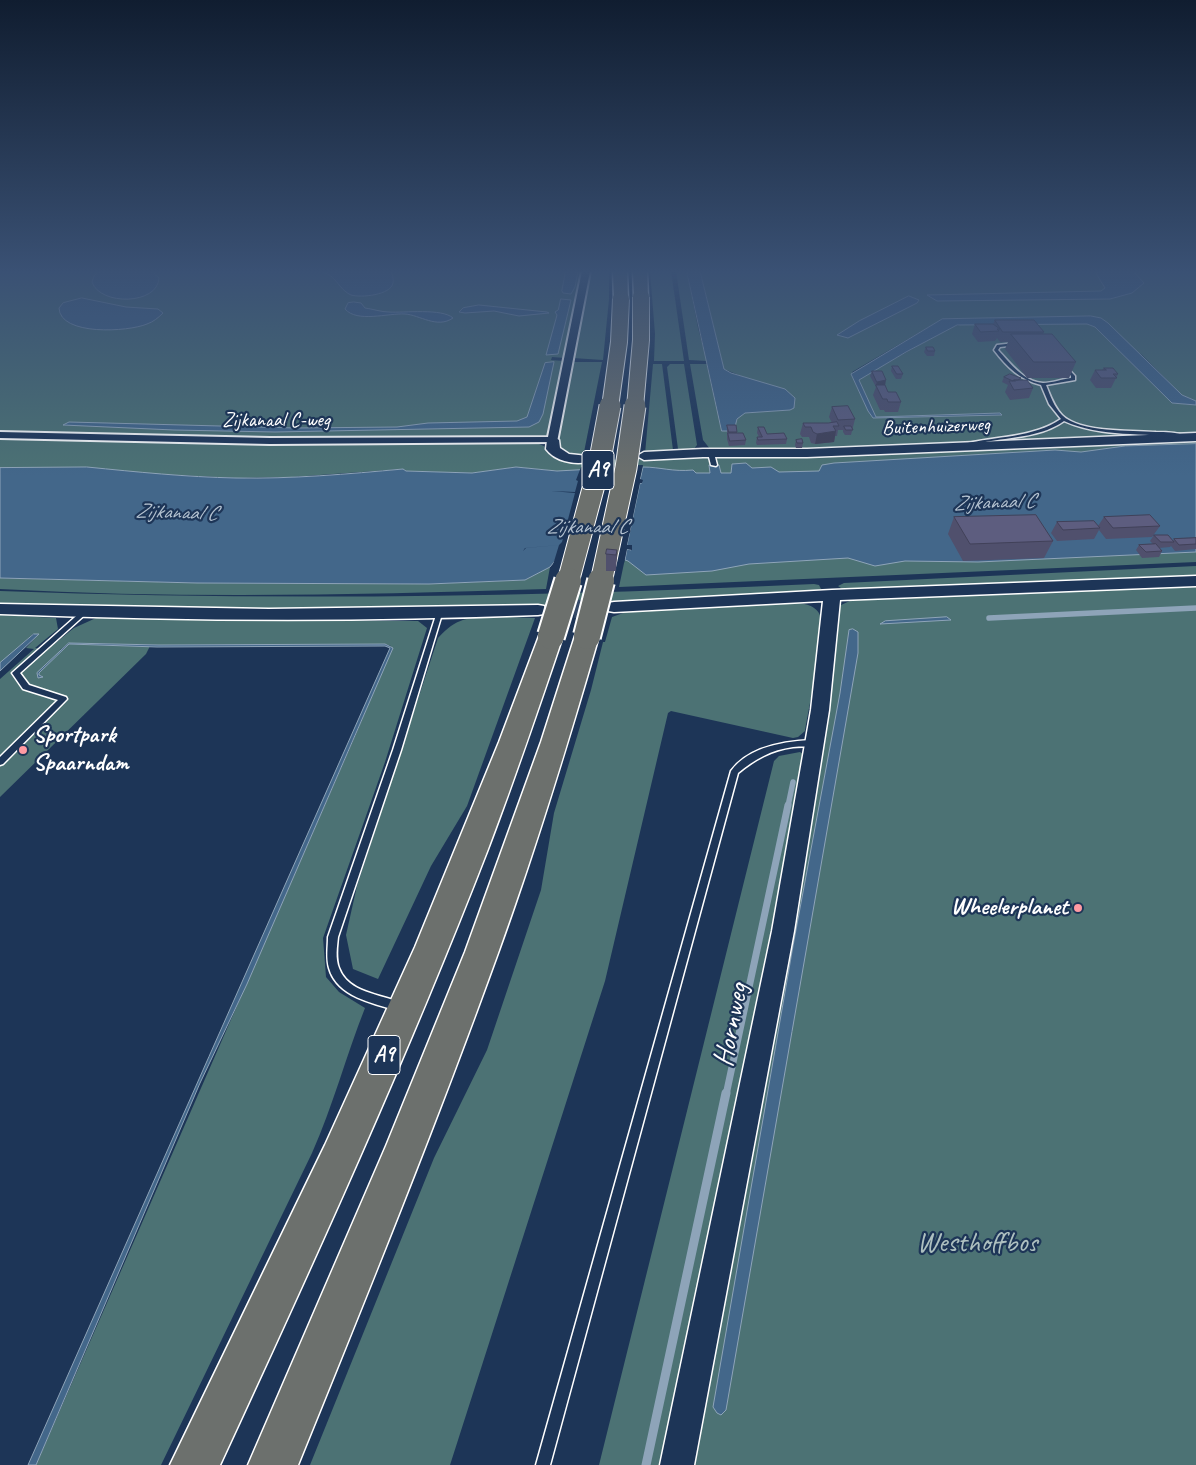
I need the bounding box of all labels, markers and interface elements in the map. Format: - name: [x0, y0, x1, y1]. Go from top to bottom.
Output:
- street label: Zijkanaal C-weg: [222, 409, 330, 433]
- street label: Buitenhuizerweg: [882, 413, 990, 441]
- road number: A9: [582, 450, 614, 490]
- water label: Zijkanaal C: [953, 489, 1035, 517]
- water label: Zijkanaal C: [135, 499, 217, 527]
- water label: Zijkanaal C: [546, 514, 628, 540]
- place label: Sportpark Spaarndam: [33, 722, 129, 778]
- marker: Sportpark Spaarndam: [17, 744, 29, 756]
- place label: Wheelerplanet: [951, 894, 1068, 922]
- marker: Wheelerplanet: [1072, 902, 1084, 914]
- street label: Hornweg: [707, 980, 757, 1070]
- road number: A9: [368, 1036, 400, 1074]
- park label: Westhoffbos: [917, 1226, 1037, 1260]

